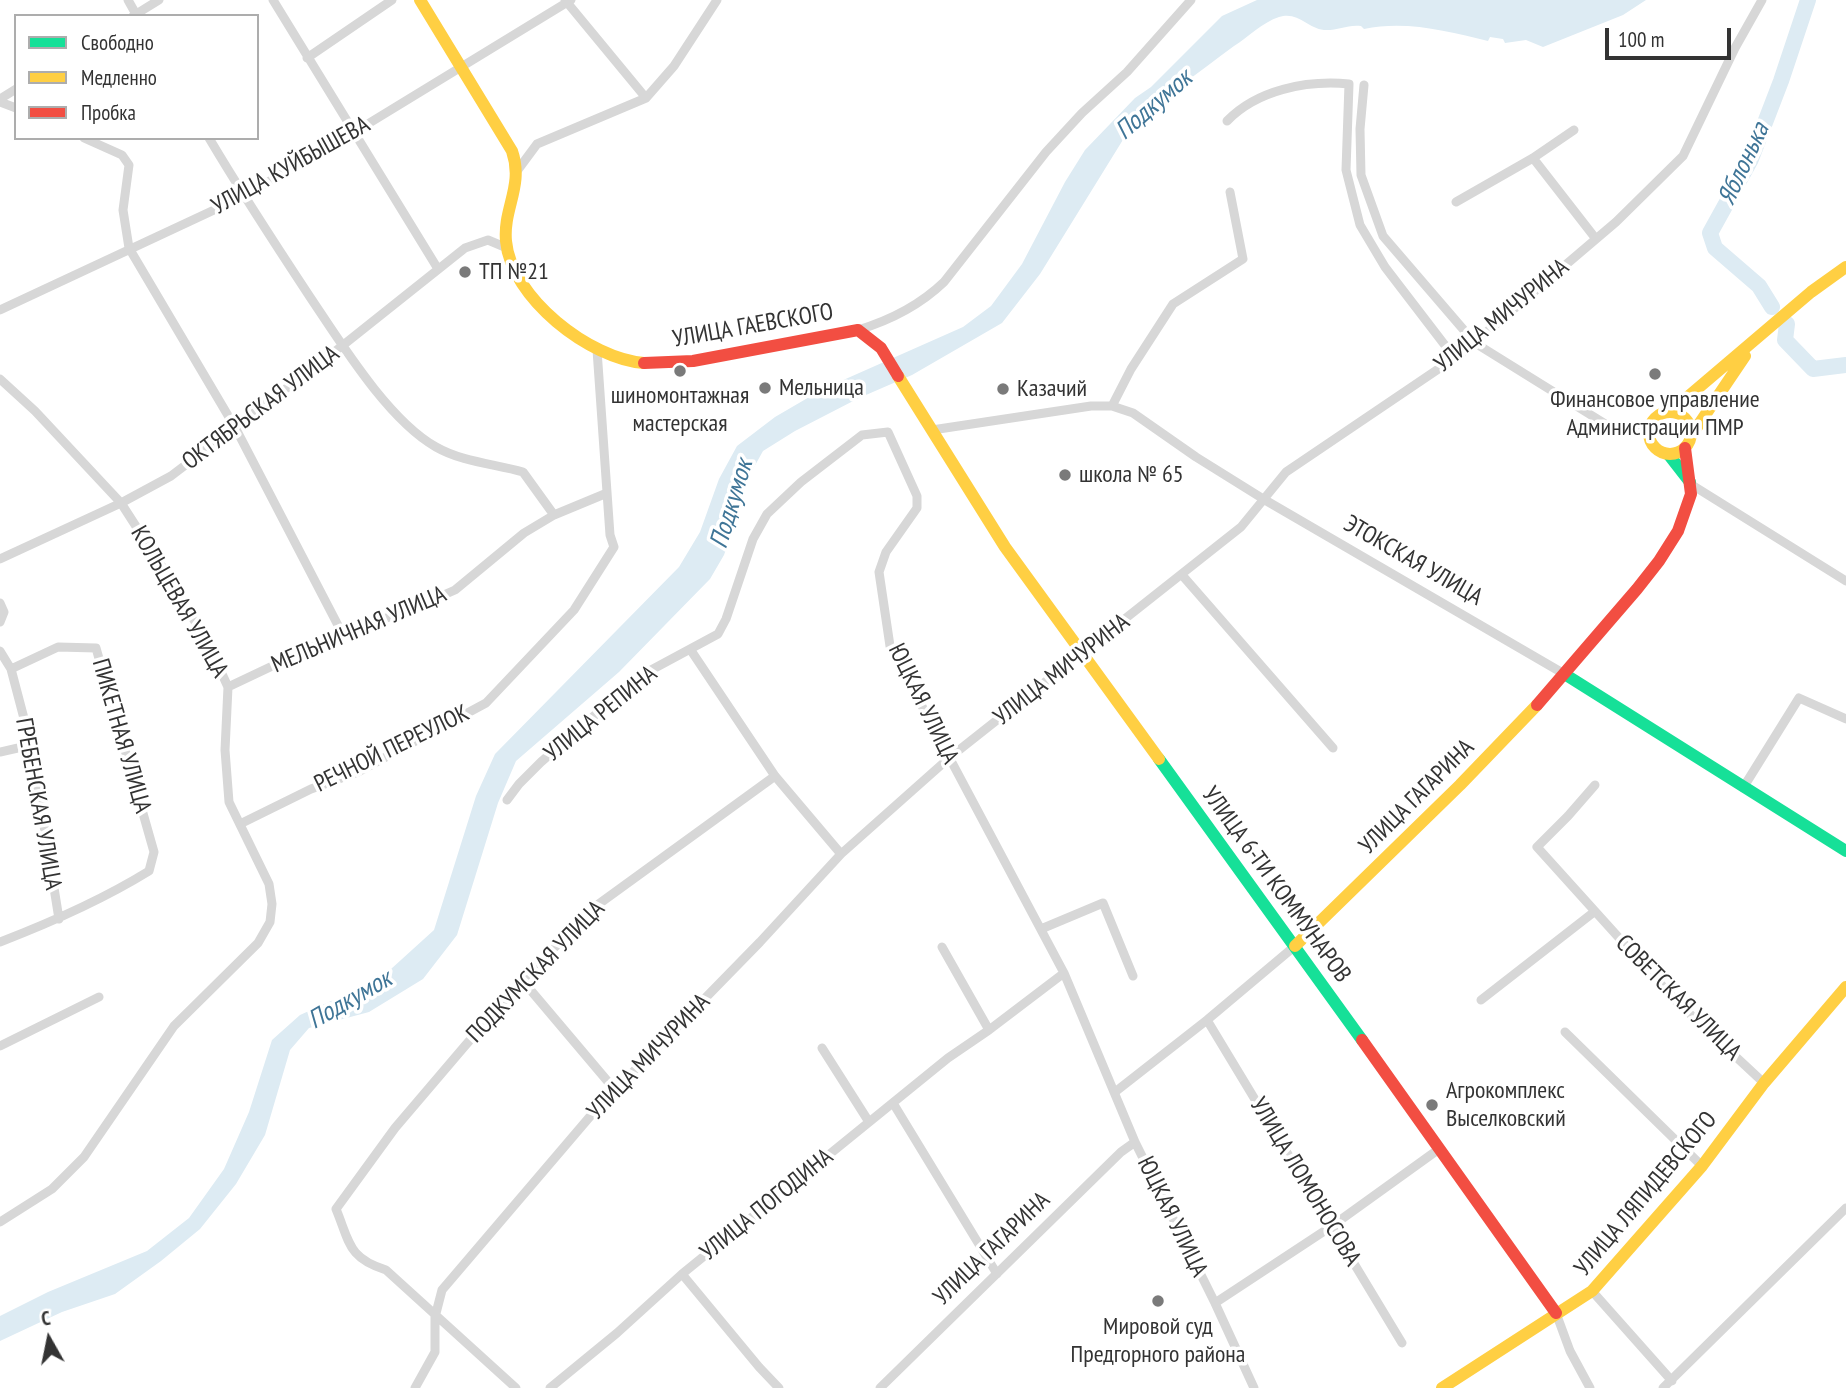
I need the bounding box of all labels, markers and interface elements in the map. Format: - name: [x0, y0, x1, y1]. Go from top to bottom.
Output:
- legend: [14, 14, 259, 140]
- scale bar: [1608, 14, 1734, 58]
- text: 100 m: [1618, 26, 1664, 53]
- text: Свободно: [81, 29, 154, 56]
- water label: Подкумок: [1109, 63, 1199, 147]
- text: Медленно: [81, 64, 157, 91]
- text: Пробка: [81, 99, 136, 126]
- street label: УЛИЦА КУЙБЫШЕВА: [207, 111, 375, 221]
- water label: Яблонька: [1712, 118, 1776, 210]
- street label: УЛИЦА МИЧУРИНА: [1429, 253, 1575, 379]
- place label: ТП №21: [479, 258, 549, 286]
- marker: ТП №21: [457, 264, 473, 280]
- street label: УЛИЦА ГАЕВСКОГО: [671, 298, 835, 354]
- street label: ОКТЯБРЬСКАЯ УЛИЦА: [177, 340, 345, 476]
- marker: шиномонтажная мастерская: [672, 363, 688, 379]
- marker: Финансовое управление Администрации ПМР: [1647, 366, 1663, 382]
- place label: Мельница: [779, 374, 864, 402]
- place label: Казачий: [1017, 375, 1087, 403]
- marker: Мельница: [757, 380, 773, 396]
- marker: Казачий: [995, 381, 1011, 397]
- place label: шиномонтажная мастерская: [611, 382, 749, 438]
- place label: Финансовое управление Администрации ПМР: [1550, 386, 1760, 442]
- water label: Подкумок: [704, 456, 760, 552]
- place label: школа № 65: [1079, 461, 1184, 489]
- marker: школа № 65: [1057, 467, 1073, 483]
- street label: ЭТОКСКАЯ УЛИЦА: [1339, 510, 1487, 612]
- street label: КОЛЬЦЕВАЯ УЛИЦА: [124, 521, 234, 683]
- street label: МЕЛЬНИЧНАЯ УЛИЦА: [267, 580, 451, 680]
- street label: УЛИЦА МИЧУРИНА: [988, 608, 1136, 732]
- street label: ЮЦКАЯ УЛИЦА: [882, 639, 964, 769]
- street label: ПИКЕТНАЯ УЛИЦА: [85, 656, 157, 816]
- street label: УЛИЦА РЕПИНА: [539, 660, 663, 768]
- street label: РЕЧНОЙ ПЕРЕУЛОК: [310, 699, 474, 799]
- street label: ГРЕБЕНСКАЯ УЛИЦА: [9, 716, 67, 892]
- street label: УЛИЦА ГАГАРИНА: [1354, 734, 1480, 860]
- street label: УЛИЦА 6-ТИ КОММУНАРОВ: [1195, 782, 1357, 988]
- street label: ПОДКУМСКАЯ УЛИЦА: [461, 895, 611, 1049]
- street label: СОВЕТСКАЯ УЛИЦА: [1609, 929, 1747, 1067]
- water label: Подкумок: [303, 964, 397, 1036]
- street label: УЛИЦА МИЧУРИНА: [582, 988, 716, 1126]
- place label: Агрокомплекс Выселковский: [1446, 1077, 1566, 1133]
- street label: УЛИЦА ЛОМОНОСОВА: [1243, 1093, 1367, 1271]
- marker: Агрокомплекс Выселковский: [1424, 1097, 1440, 1113]
- street label: УЛИЦА ЛЯПИДЕВСКОГО: [1569, 1106, 1723, 1282]
- street label: УЛИЦА ПОГОДИНА: [695, 1143, 839, 1267]
- street label: ЮЦКАЯ УЛИЦА: [1131, 1152, 1213, 1282]
- street label: УЛИЦА ГАГАРИНА: [928, 1186, 1056, 1312]
- marker: Мировой суд Предгорного района: [1150, 1293, 1166, 1309]
- north arrow: [14, 1304, 84, 1374]
- text: С: [40, 1306, 52, 1331]
- place label: Мировой суд Предгорного района: [1071, 1313, 1245, 1369]

